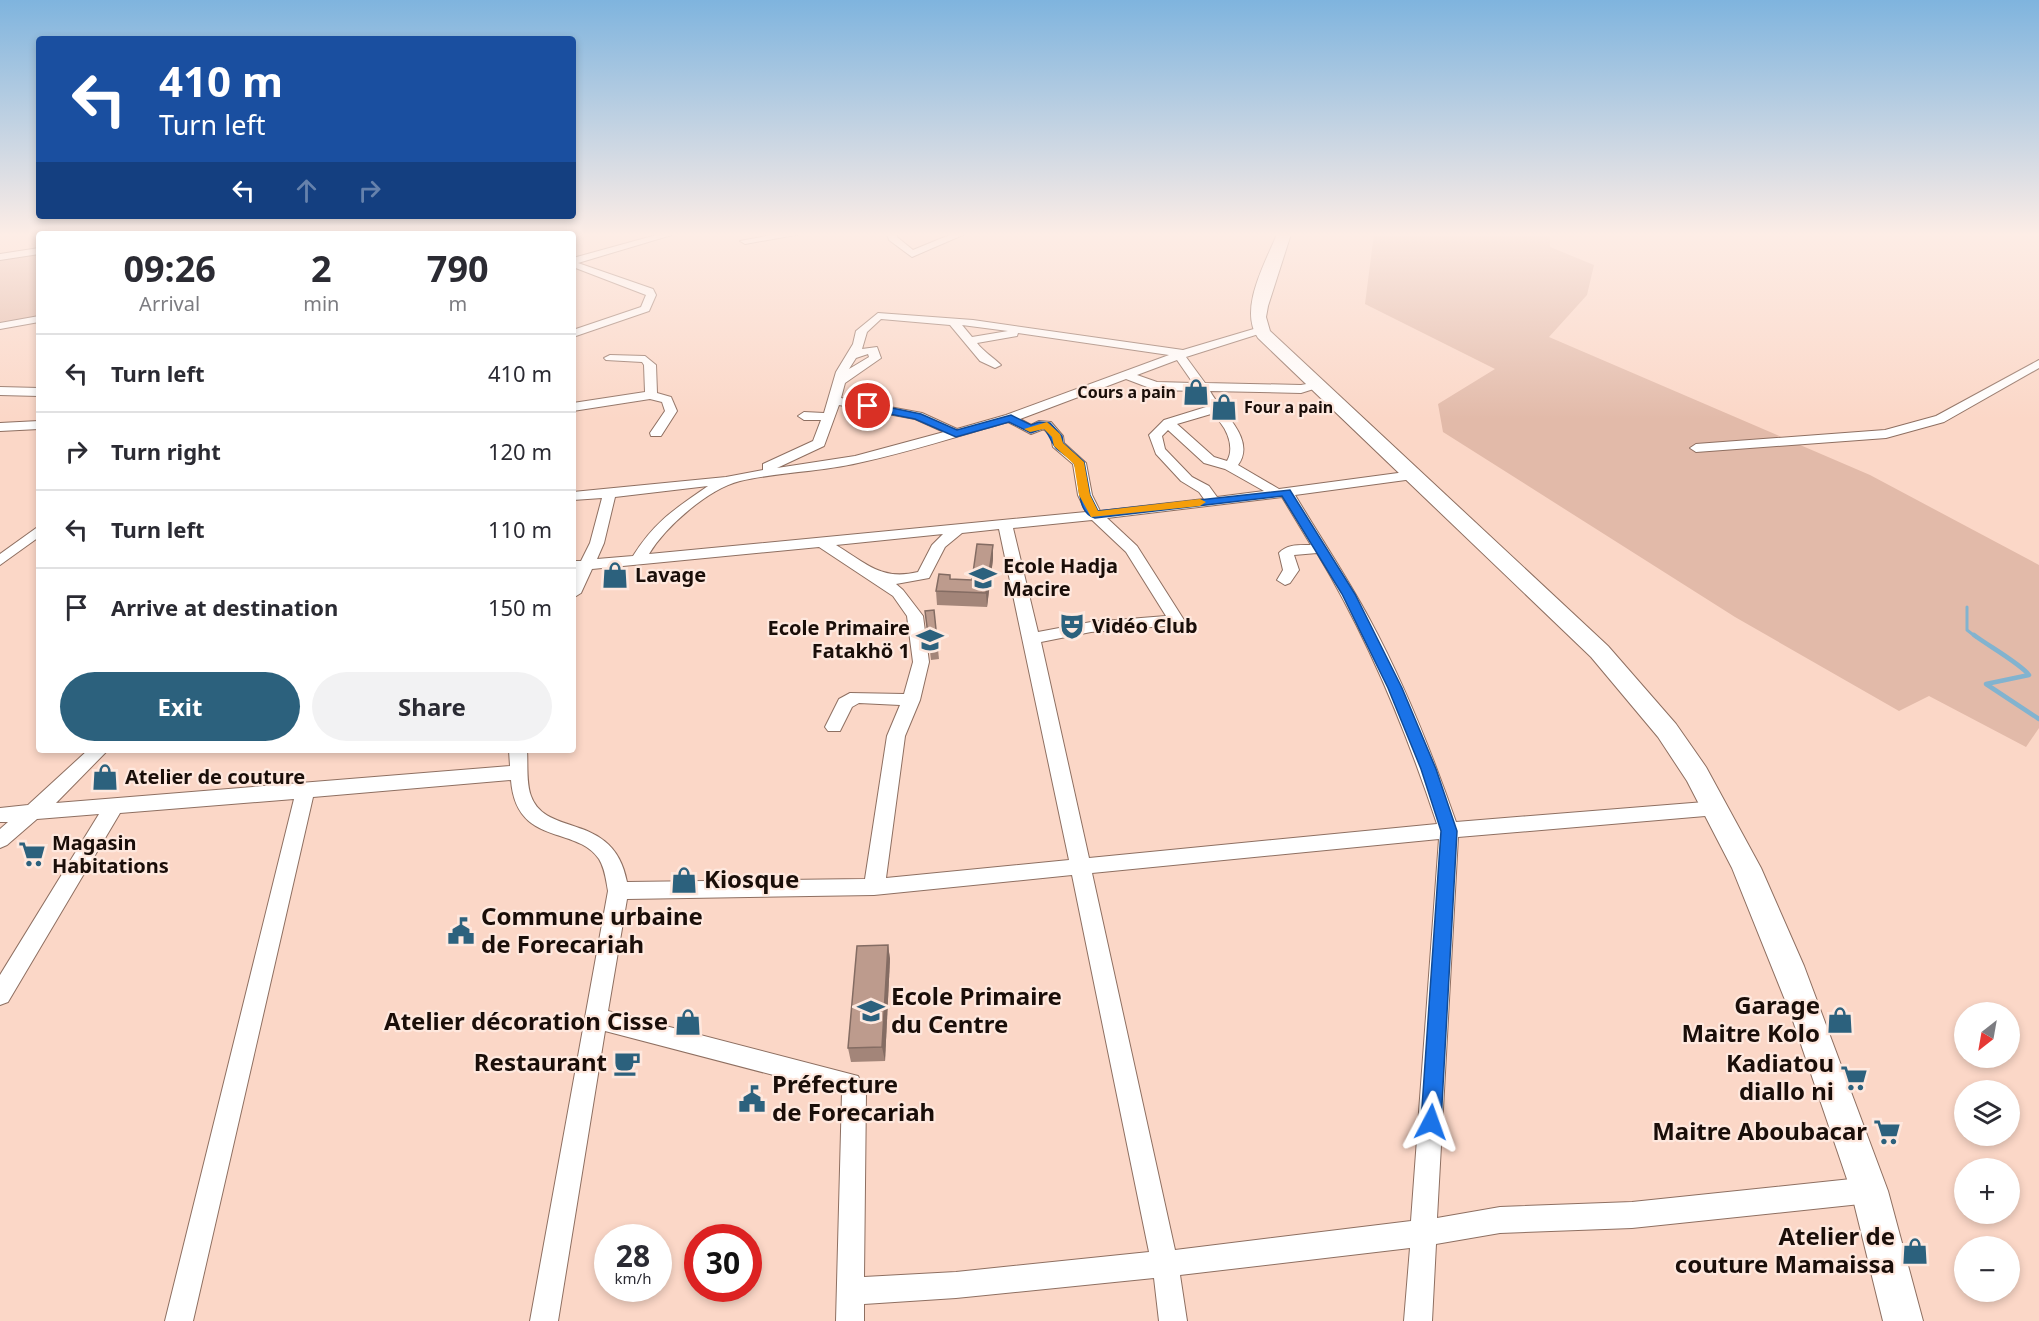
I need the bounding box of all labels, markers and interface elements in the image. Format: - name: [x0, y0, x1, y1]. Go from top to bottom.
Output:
- text: 410 m: [159, 52, 283, 109]
- icon: left: [60, 60, 138, 138]
- text: Turn left: [159, 106, 265, 143]
- icon: left: [227, 174, 260, 207]
- icon: ahead: [290, 174, 323, 207]
- icon: right: [353, 174, 386, 207]
- text: 09:26: [123, 244, 216, 293]
- text: 2: [311, 244, 332, 293]
- text: 790: [427, 244, 489, 293]
- text: Arrival: [139, 290, 200, 317]
- text: min: [303, 290, 339, 317]
- text: m: [448, 290, 467, 317]
- icon: left: [60, 357, 93, 390]
- text: Turn left: [111, 358, 205, 388]
- text: 410 m: [488, 358, 552, 388]
- shop icon: Cours a pain: [1181, 377, 1211, 407]
- pin: [842, 380, 893, 431]
- place label: Cours a pain: [1077, 381, 1176, 403]
- icon: arrive: [851, 389, 884, 422]
- shop icon: Four a pain: [1209, 392, 1239, 422]
- place label: Four a pain: [1244, 396, 1333, 418]
- icon: right: [60, 435, 93, 468]
- text: Turn right: [111, 436, 221, 466]
- text: 120 m: [488, 436, 552, 466]
- icon: left: [60, 513, 93, 546]
- text: Turn left: [111, 514, 205, 544]
- text: 110 m: [488, 514, 552, 544]
- place label: Ecole Hadja Macire: [1003, 552, 1118, 602]
- shop icon: Lavage: [600, 560, 630, 590]
- place label: Lavage: [635, 561, 706, 588]
- school or university icon: Ecole Hadja Macire: [968, 563, 998, 593]
- icon: arrive: [60, 591, 93, 624]
- text: Arrive at destination: [111, 592, 338, 622]
- text: 150 m: [488, 592, 552, 622]
- theatre icon: Vidéo Club: [1057, 611, 1087, 641]
- place label: Vidéo Club: [1092, 612, 1198, 639]
- place label: Ecole Primaire Fatakhö 1: [768, 614, 910, 664]
- school or university icon: Ecole Primaire Fatakhö 1: [915, 625, 945, 655]
- button: Exit: [60, 672, 300, 741]
- button: Share: [312, 672, 552, 741]
- shop icon: Atelier de couture: [90, 762, 120, 792]
- place label: Atelier de couture: [125, 763, 305, 790]
- place label: Magasin Habitations: [52, 829, 169, 879]
- supermarket icon: Magasin Habitations: [17, 839, 47, 869]
- place label: Kiosque: [704, 862, 799, 895]
- shop icon: Kiosque: [669, 865, 699, 895]
- place label: Commune urbaine de Forecariah: [481, 899, 703, 960]
- public building icon: Commune urbaine de Forecariah: [446, 916, 476, 946]
- place label: Ecole Primaire du Centre: [891, 979, 1062, 1040]
- place label: Garage Maitre Kolo: [1681, 988, 1820, 1049]
- school or university icon: Ecole Primaire du Centre: [856, 996, 886, 1026]
- north arrow: [1954, 1002, 2020, 1068]
- map controls: [1954, 1002, 2020, 1302]
- place label: Atelier décoration Cisse: [384, 1004, 668, 1037]
- shop icon: Garage Maitre Kolo: [1825, 1005, 1855, 1035]
- shop icon: Atelier décoration Cisse: [673, 1007, 703, 1037]
- place label: Restaurant: [474, 1045, 607, 1078]
- place label: Kadiatou diallo ni: [1726, 1046, 1834, 1107]
- cafe icon: Restaurant: [612, 1048, 642, 1078]
- supermarket icon: Kadiatou diallo ni: [1839, 1063, 1869, 1093]
- place label: Préfecture de Forecariah: [772, 1067, 935, 1128]
- button: layers: [1954, 1080, 2020, 1146]
- public building icon: Préfecture de Forecariah: [737, 1084, 767, 1114]
- position arrow: [1399, 1090, 1463, 1154]
- place label: Maitre Aboubacar: [1652, 1114, 1867, 1147]
- supermarket icon: Maitre Aboubacar: [1872, 1117, 1902, 1147]
- button: +: [1954, 1158, 2020, 1224]
- place label: Atelier de couture Mamaissa: [1675, 1219, 1895, 1280]
- speed limit sign: 30: [684, 1224, 762, 1302]
- text: 28: [616, 1235, 650, 1276]
- shop icon: Atelier de couture Mamaissa: [1900, 1236, 1930, 1266]
- button: −: [1954, 1236, 2020, 1302]
- text: km/h: [615, 1268, 651, 1288]

